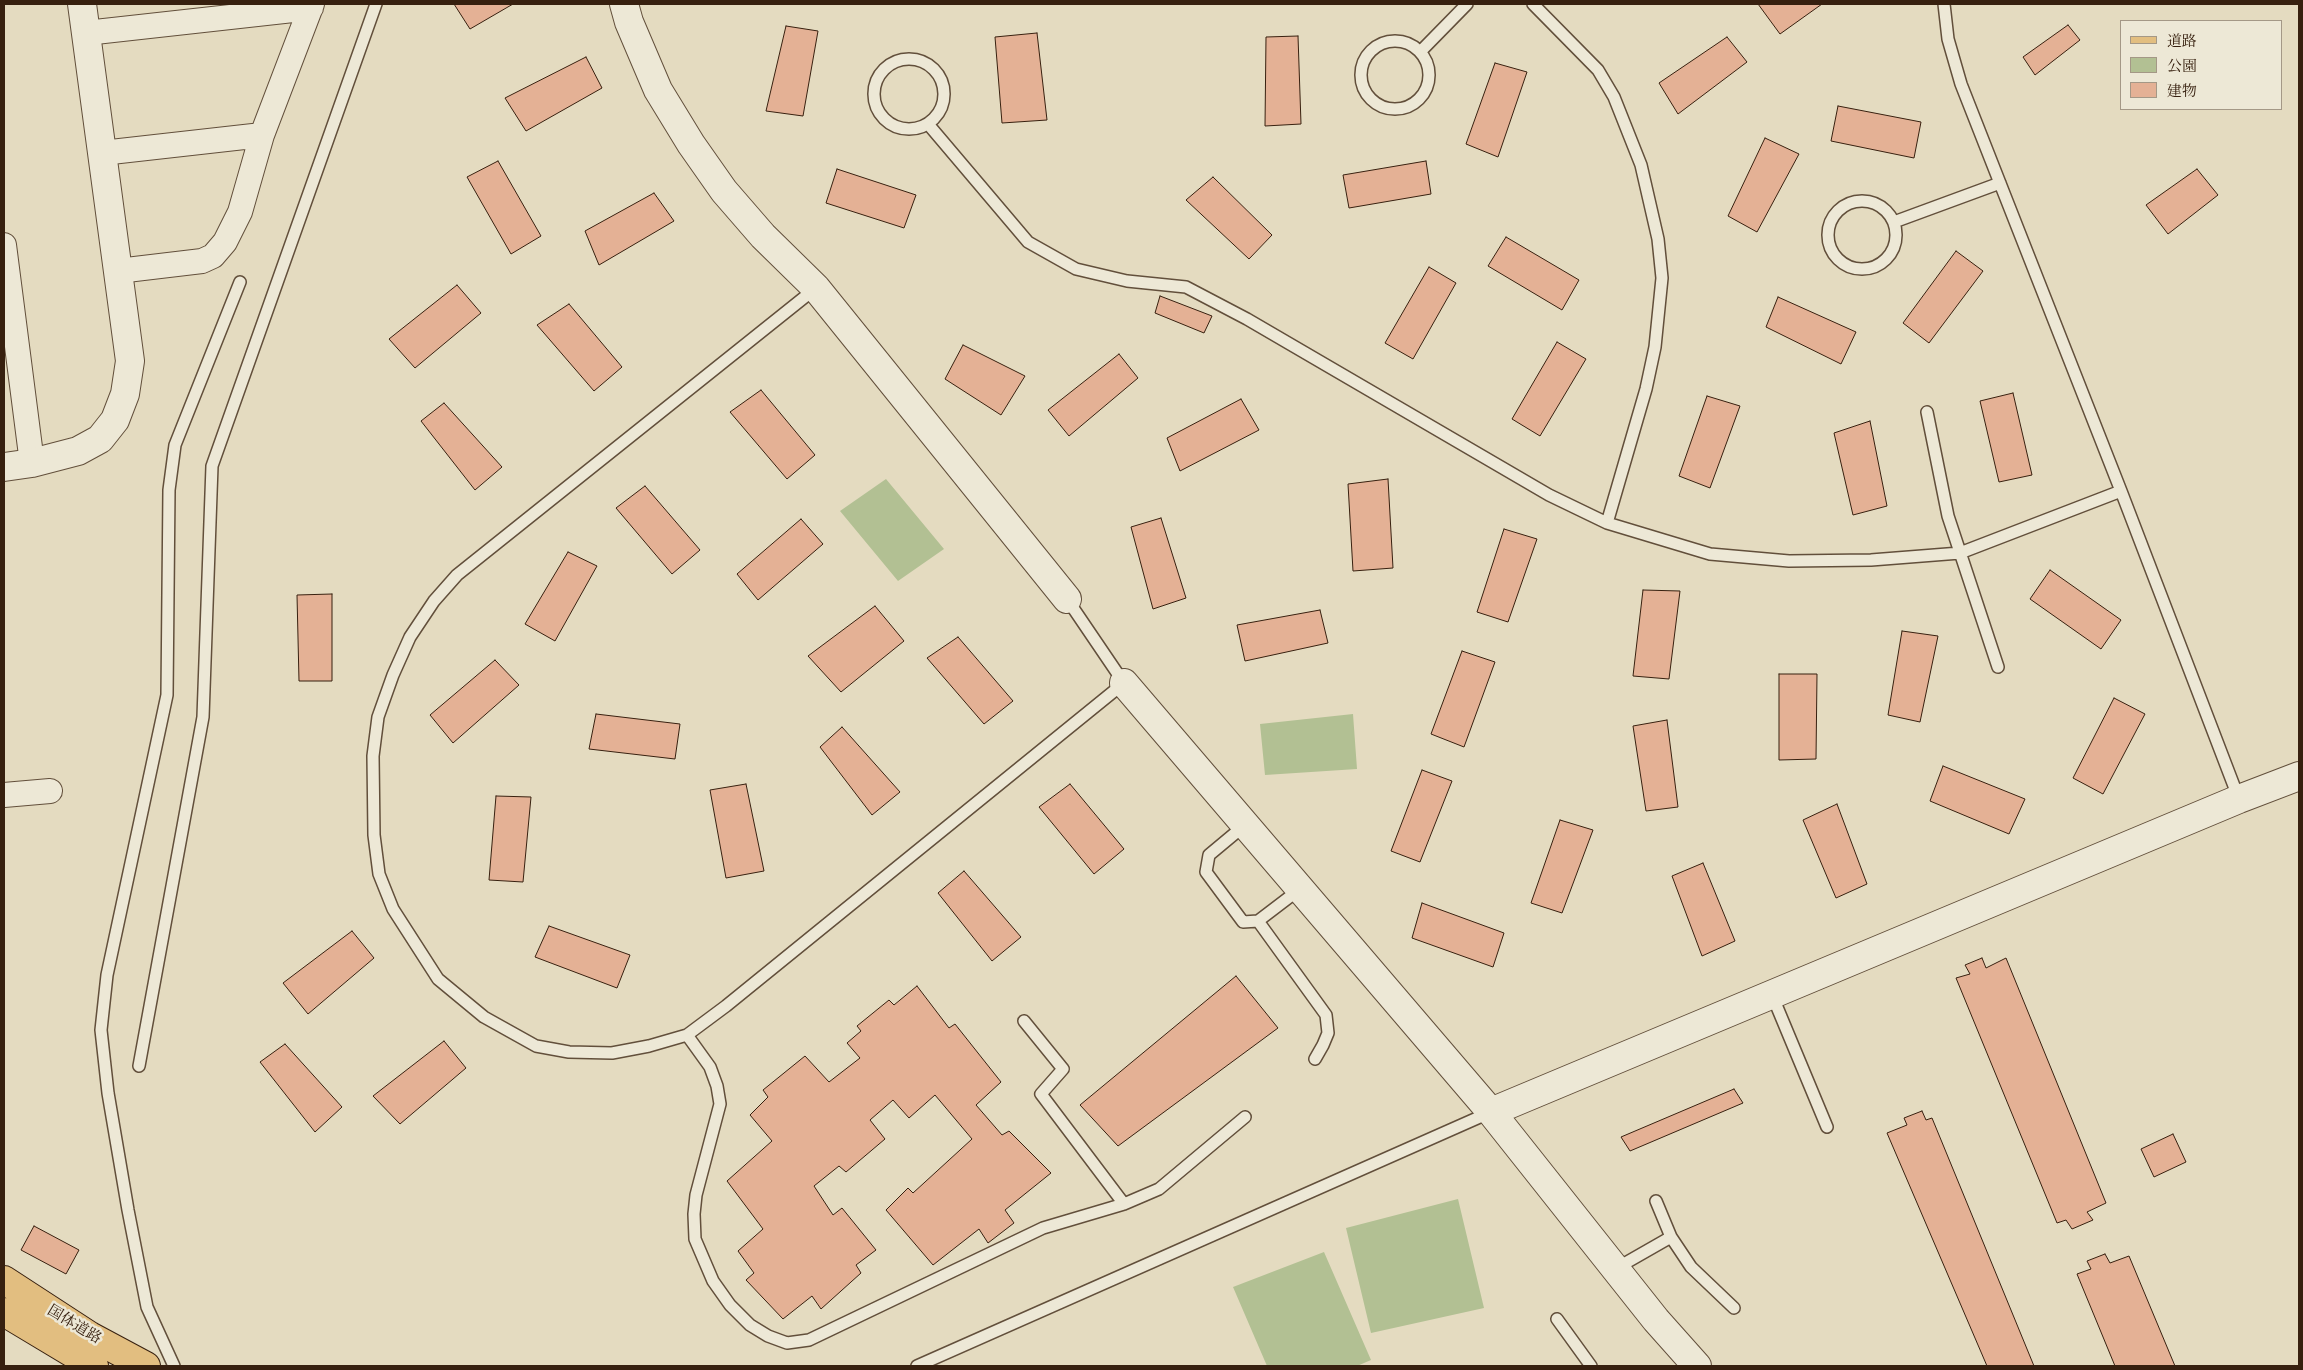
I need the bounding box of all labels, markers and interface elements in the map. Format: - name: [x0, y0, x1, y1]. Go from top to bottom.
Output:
- legend: [2120, 20, 2283, 110]
- text: 道路: [2167, 32, 2197, 50]
- text: 公園: [2167, 57, 2197, 75]
- text: 建物: [2167, 82, 2197, 100]
- street label: 国体道路: [44, 1302, 104, 1348]

